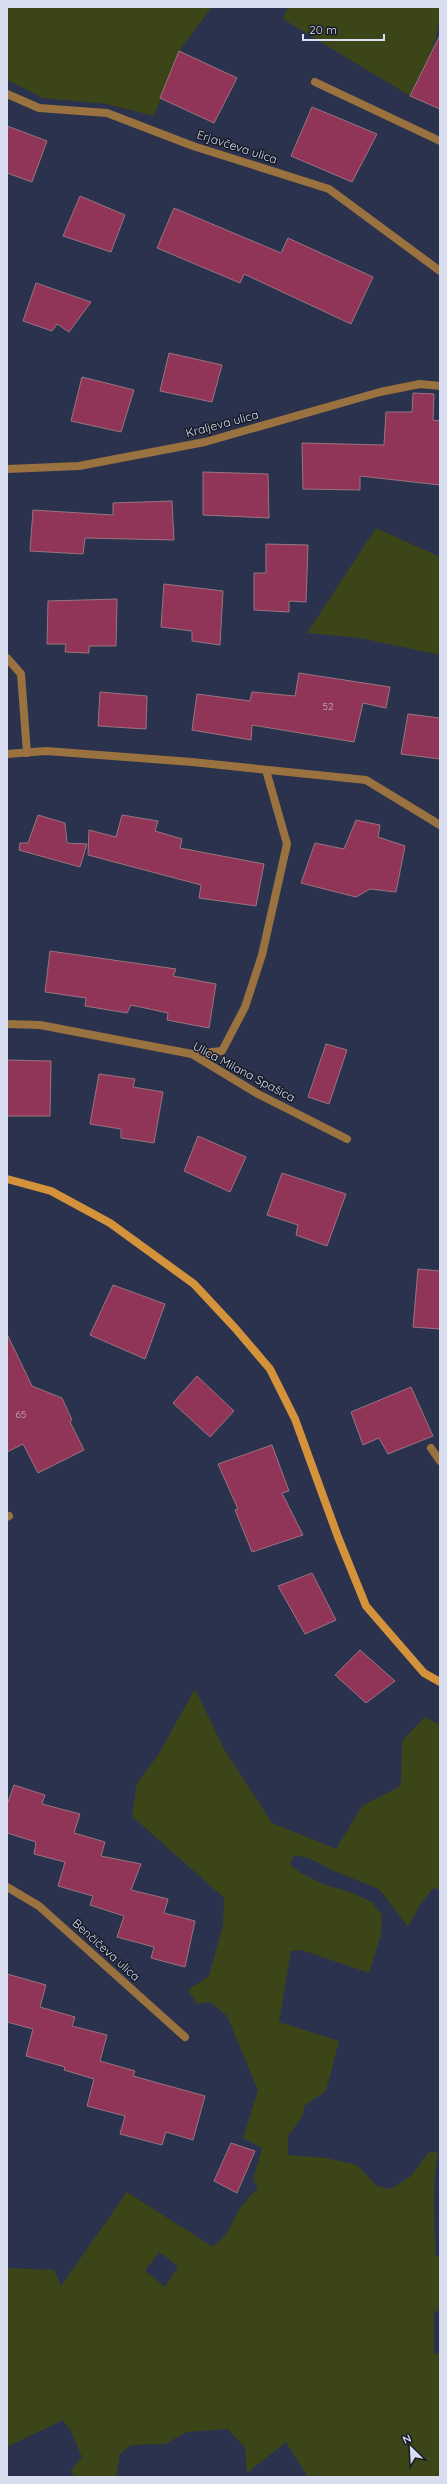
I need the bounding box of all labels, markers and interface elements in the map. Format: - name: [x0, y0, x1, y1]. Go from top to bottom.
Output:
- scale bar: [303, 16, 384, 42]
- text: 20 m: [309, 22, 337, 37]
- street label: Erjavčeva ulica: [195, 126, 279, 167]
- street label: Kraljeva ulica: [184, 407, 260, 440]
- house number: 52: [323, 700, 334, 713]
- street label: Ulica Milana Spašica: [191, 1038, 298, 1105]
- house number: 65: [16, 1408, 26, 1421]
- street label: Benčičeva ulica: [69, 1915, 143, 1984]
- north arrow: [391, 2428, 431, 2468]
- text: N: [400, 2431, 413, 2447]

